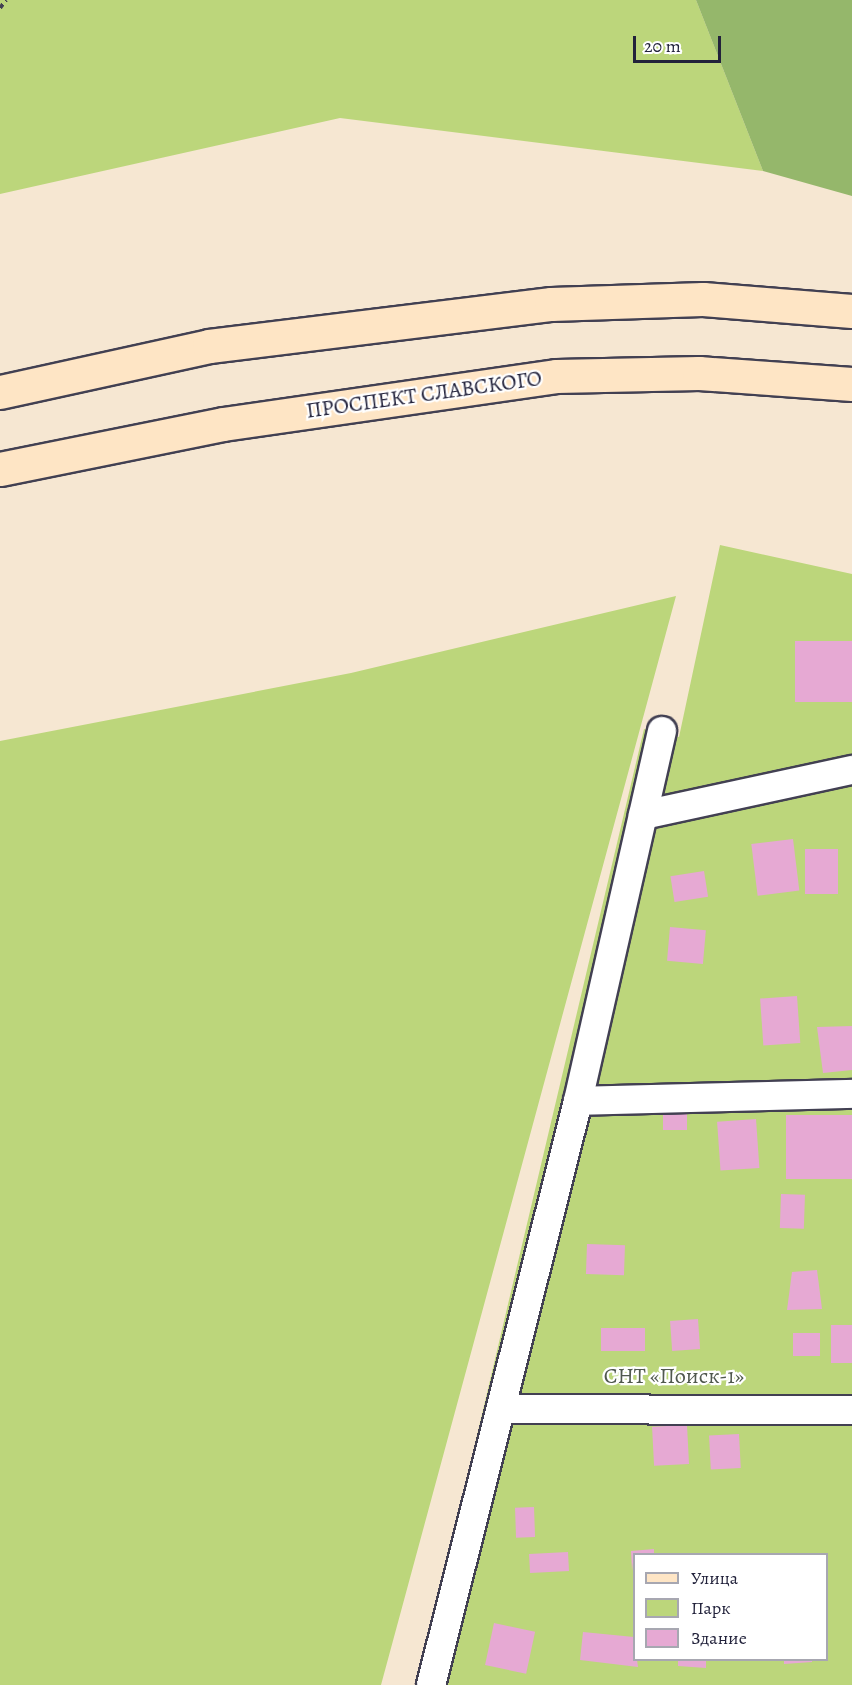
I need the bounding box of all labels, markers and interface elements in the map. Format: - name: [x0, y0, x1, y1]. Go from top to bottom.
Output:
- scale bar: [636, 24, 724, 62]
- text: 20 m: [644, 34, 681, 58]
- street label: ПРОСПЕКТ СЛАВСКОГО: [304, 365, 544, 425]
- park label: СНТ «Поиск-1»: [604, 1364, 744, 1390]
- legend: [633, 1553, 828, 1661]
- text: Улица: [691, 1566, 738, 1590]
- text: Парк: [691, 1596, 731, 1620]
- text: Здание: [691, 1626, 747, 1650]

